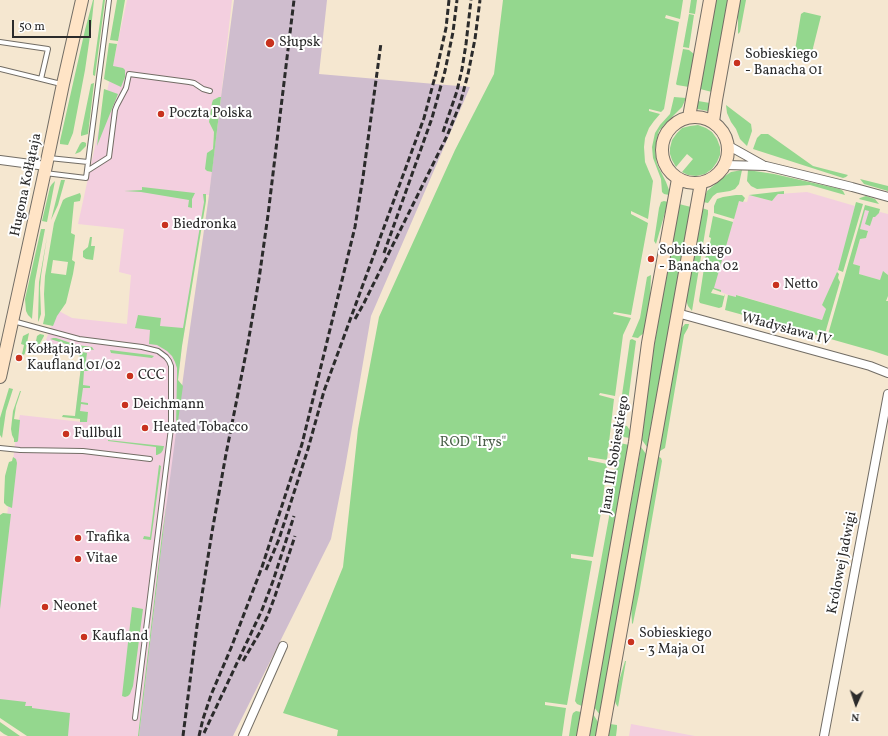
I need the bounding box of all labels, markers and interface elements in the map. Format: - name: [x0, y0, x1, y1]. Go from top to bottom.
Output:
- scale bar: [14, 12, 93, 38]
- text: 50 m: [19, 19, 45, 35]
- place label: Słupsk: [279, 35, 320, 51]
- marker: Słupsk: [264, 37, 276, 49]
- place label: Sobieskiego - Banacha 01: [745, 47, 823, 80]
- marker: Sobieskiego - Banacha 01: [732, 58, 742, 68]
- place label: Poczta Polska: [169, 106, 252, 122]
- marker: Poczta Polska: [156, 109, 166, 119]
- street label: Hugona Kołłątaja: [8, 132, 46, 238]
- place label: Biedronka: [173, 217, 237, 233]
- marker: Biedronka: [160, 220, 170, 230]
- place label: Sobieskiego - Banacha 02: [659, 243, 739, 276]
- marker: Sobieskiego - Banacha 02: [646, 254, 656, 264]
- place label: Netto: [784, 277, 818, 293]
- marker: Netto: [771, 280, 781, 290]
- street label: Władysława IV: [739, 310, 833, 350]
- place label: Kołłątaja - Kaufland 01/02: [27, 342, 121, 374]
- marker: Kołłątaja - Kaufland 01/02: [14, 353, 24, 363]
- place label: CCC: [138, 368, 165, 384]
- marker: CCC: [125, 371, 135, 381]
- street label: Jana III Sobieskiego: [598, 394, 634, 516]
- place label: Deichmann: [133, 397, 204, 413]
- marker: Deichmann: [120, 400, 130, 410]
- place label: Heated Tobacco: [153, 420, 248, 436]
- marker: Heated Tobacco: [140, 423, 150, 433]
- place label: Fullbull: [74, 426, 122, 442]
- marker: Fullbull: [61, 429, 71, 439]
- park label: ROD "Irys": [440, 435, 506, 451]
- street label: Królowej Jadwigi: [825, 510, 861, 616]
- place label: Trafika: [86, 530, 130, 546]
- marker: Trafika: [73, 533, 83, 543]
- place label: Vitae: [86, 551, 118, 567]
- marker: Vitae: [73, 554, 83, 564]
- place label: Neonet: [53, 599, 97, 615]
- marker: Neonet: [40, 602, 50, 612]
- place label: Sobieskiego - 3 Maja 01: [639, 626, 712, 658]
- place label: Kaufland: [92, 629, 148, 645]
- marker: Kaufland: [79, 632, 89, 642]
- marker: Sobieskiego - 3 Maja 01: [626, 637, 636, 647]
- north arrow: [836, 684, 876, 724]
- text: N: [851, 709, 860, 724]

